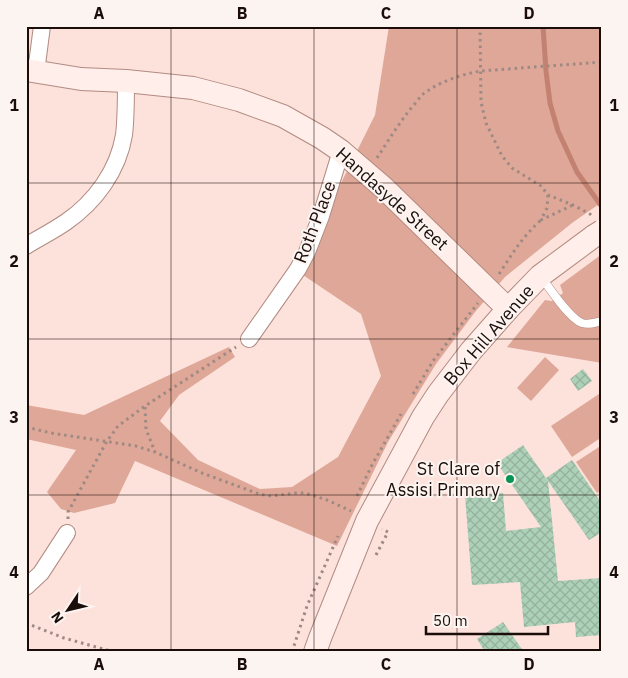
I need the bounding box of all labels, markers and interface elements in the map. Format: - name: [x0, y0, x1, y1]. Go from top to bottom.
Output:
- text: A: [94, 3, 105, 23]
- text: B: [237, 3, 248, 23]
- text: C: [381, 3, 391, 23]
- text: D: [523, 3, 535, 23]
- text: 1: [9, 95, 19, 115]
- text: 1: [609, 95, 619, 115]
- street label: Handasyde Street: [331, 142, 454, 255]
- street label: Roth Place: [288, 177, 341, 266]
- text: 2: [9, 251, 19, 271]
- text: 2: [609, 251, 619, 271]
- street label: Box Hill Avenue: [439, 279, 539, 390]
- text: 3: [9, 407, 19, 427]
- text: 3: [609, 407, 619, 427]
- place label: St Clare of Assisi Primary: [386, 457, 500, 501]
- marker: St Clare of Assisi Primary: [504, 473, 516, 485]
- text: 4: [9, 562, 19, 582]
- text: 4: [609, 562, 619, 582]
- north arrow: [42, 586, 92, 636]
- scale bar: [426, 603, 548, 635]
- text: N: [47, 608, 68, 627]
- text: 50 m: [433, 611, 468, 630]
- text: A: [94, 654, 105, 674]
- text: B: [237, 654, 248, 674]
- text: C: [381, 654, 391, 674]
- text: D: [523, 654, 535, 674]

